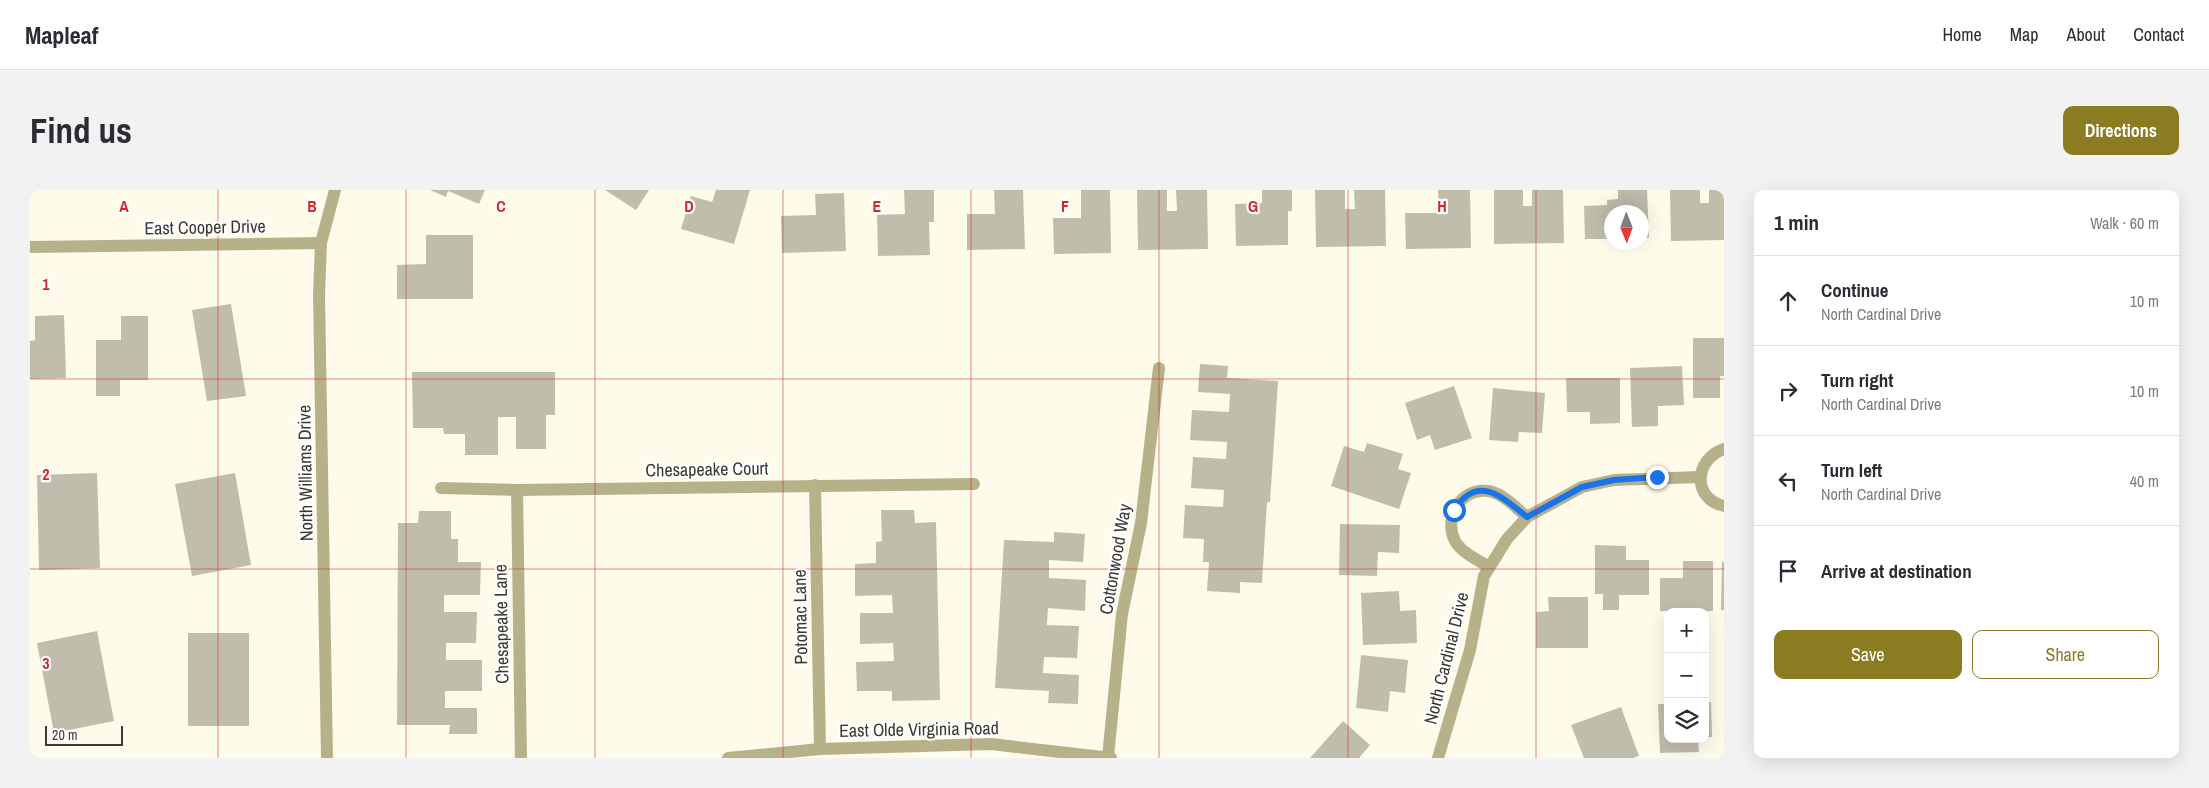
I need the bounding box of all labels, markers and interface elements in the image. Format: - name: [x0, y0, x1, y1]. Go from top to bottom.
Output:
- text: Mapleaf: [25, 19, 98, 51]
- text: Home: [1942, 22, 1982, 47]
- text: Map: [2010, 22, 2039, 47]
- text: About: [2067, 22, 2105, 47]
- text: Contact: [2133, 22, 2184, 47]
- button: Directions: [2063, 106, 2179, 155]
- text: Find us: [30, 107, 132, 154]
- text: A: [119, 195, 129, 217]
- text: B: [307, 195, 317, 217]
- text: C: [496, 195, 506, 217]
- text: D: [684, 195, 694, 217]
- text: E: [873, 195, 882, 217]
- text: F: [1061, 195, 1069, 217]
- text: G: [1248, 195, 1258, 217]
- text: H: [1437, 195, 1447, 217]
- north arrow: [1604, 205, 1649, 250]
- text: 1 min: [1774, 208, 1819, 237]
- text: Walk · 60 m: [2090, 212, 2159, 234]
- street label: East Cooper Drive: [144, 213, 266, 241]
- text: 1: [42, 273, 50, 295]
- text: Continue: [1821, 277, 1889, 303]
- icon: ahead: [1774, 287, 1802, 315]
- text: 10 m: [2130, 290, 2159, 312]
- text: North Cardinal Drive: [1821, 303, 1941, 325]
- text: Turn right: [1821, 367, 1893, 393]
- icon: right: [1774, 377, 1802, 405]
- text: 10 m: [2130, 380, 2159, 402]
- text: North Cardinal Drive: [1821, 393, 1941, 415]
- street label: North Williams Drive: [291, 405, 319, 541]
- street label: Chesapeake Court: [645, 455, 769, 483]
- text: Turn left: [1821, 457, 1882, 483]
- text: 2: [42, 463, 50, 485]
- route end: [1646, 466, 1669, 489]
- icon: left: [1774, 467, 1802, 495]
- text: 40 m: [2130, 470, 2159, 492]
- text: North Cardinal Drive: [1821, 483, 1941, 505]
- route start: [1443, 499, 1466, 522]
- street label: Cottonwood Way: [1093, 501, 1137, 616]
- icon: arrive: [1774, 557, 1802, 585]
- text: Arrive at destination: [1821, 558, 1972, 584]
- street label: Chesapeake Lane: [487, 564, 515, 684]
- street label: Potomac Lane: [787, 569, 813, 665]
- street label: North Cardinal Drive: [1417, 589, 1475, 727]
- map controls: [1664, 608, 1709, 743]
- button: +: [1664, 608, 1709, 653]
- button: Save: [1774, 630, 1962, 679]
- button: Share: [1972, 630, 2159, 679]
- text: 3: [42, 652, 50, 674]
- button: −: [1664, 653, 1709, 698]
- button: layers: [1664, 698, 1709, 743]
- street label: East Olde Virginia Road: [839, 715, 999, 743]
- scale bar: [45, 723, 122, 746]
- text: 20 m: [52, 726, 78, 744]

